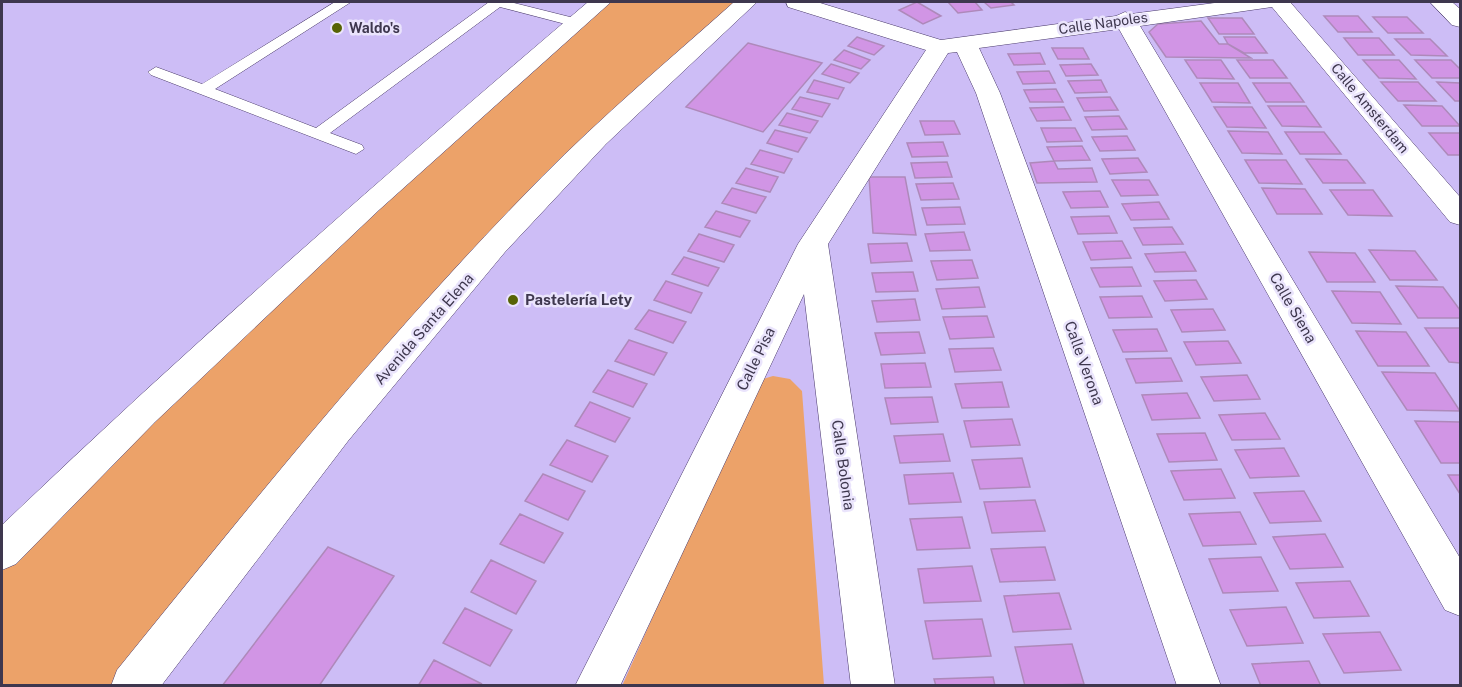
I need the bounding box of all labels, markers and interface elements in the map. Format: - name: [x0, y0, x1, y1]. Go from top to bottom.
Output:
- street label: Calle Napoles: [1057, 9, 1149, 37]
- place label: Waldo's: [349, 20, 400, 36]
- marker: Waldo's: [330, 21, 344, 35]
- street label: Calle Amsterdam: [1328, 60, 1412, 156]
- street label: Avenida Santa Elena: [371, 270, 477, 388]
- street label: Calle Siena: [1267, 270, 1320, 346]
- place label: Pastelería Lety: [525, 291, 633, 308]
- marker: Pastelería Lety: [506, 293, 520, 307]
- street label: Calle Verona: [1061, 319, 1107, 407]
- street label: Calle Pisa: [733, 324, 778, 393]
- street label: Calle Bolonia: [829, 419, 858, 511]

